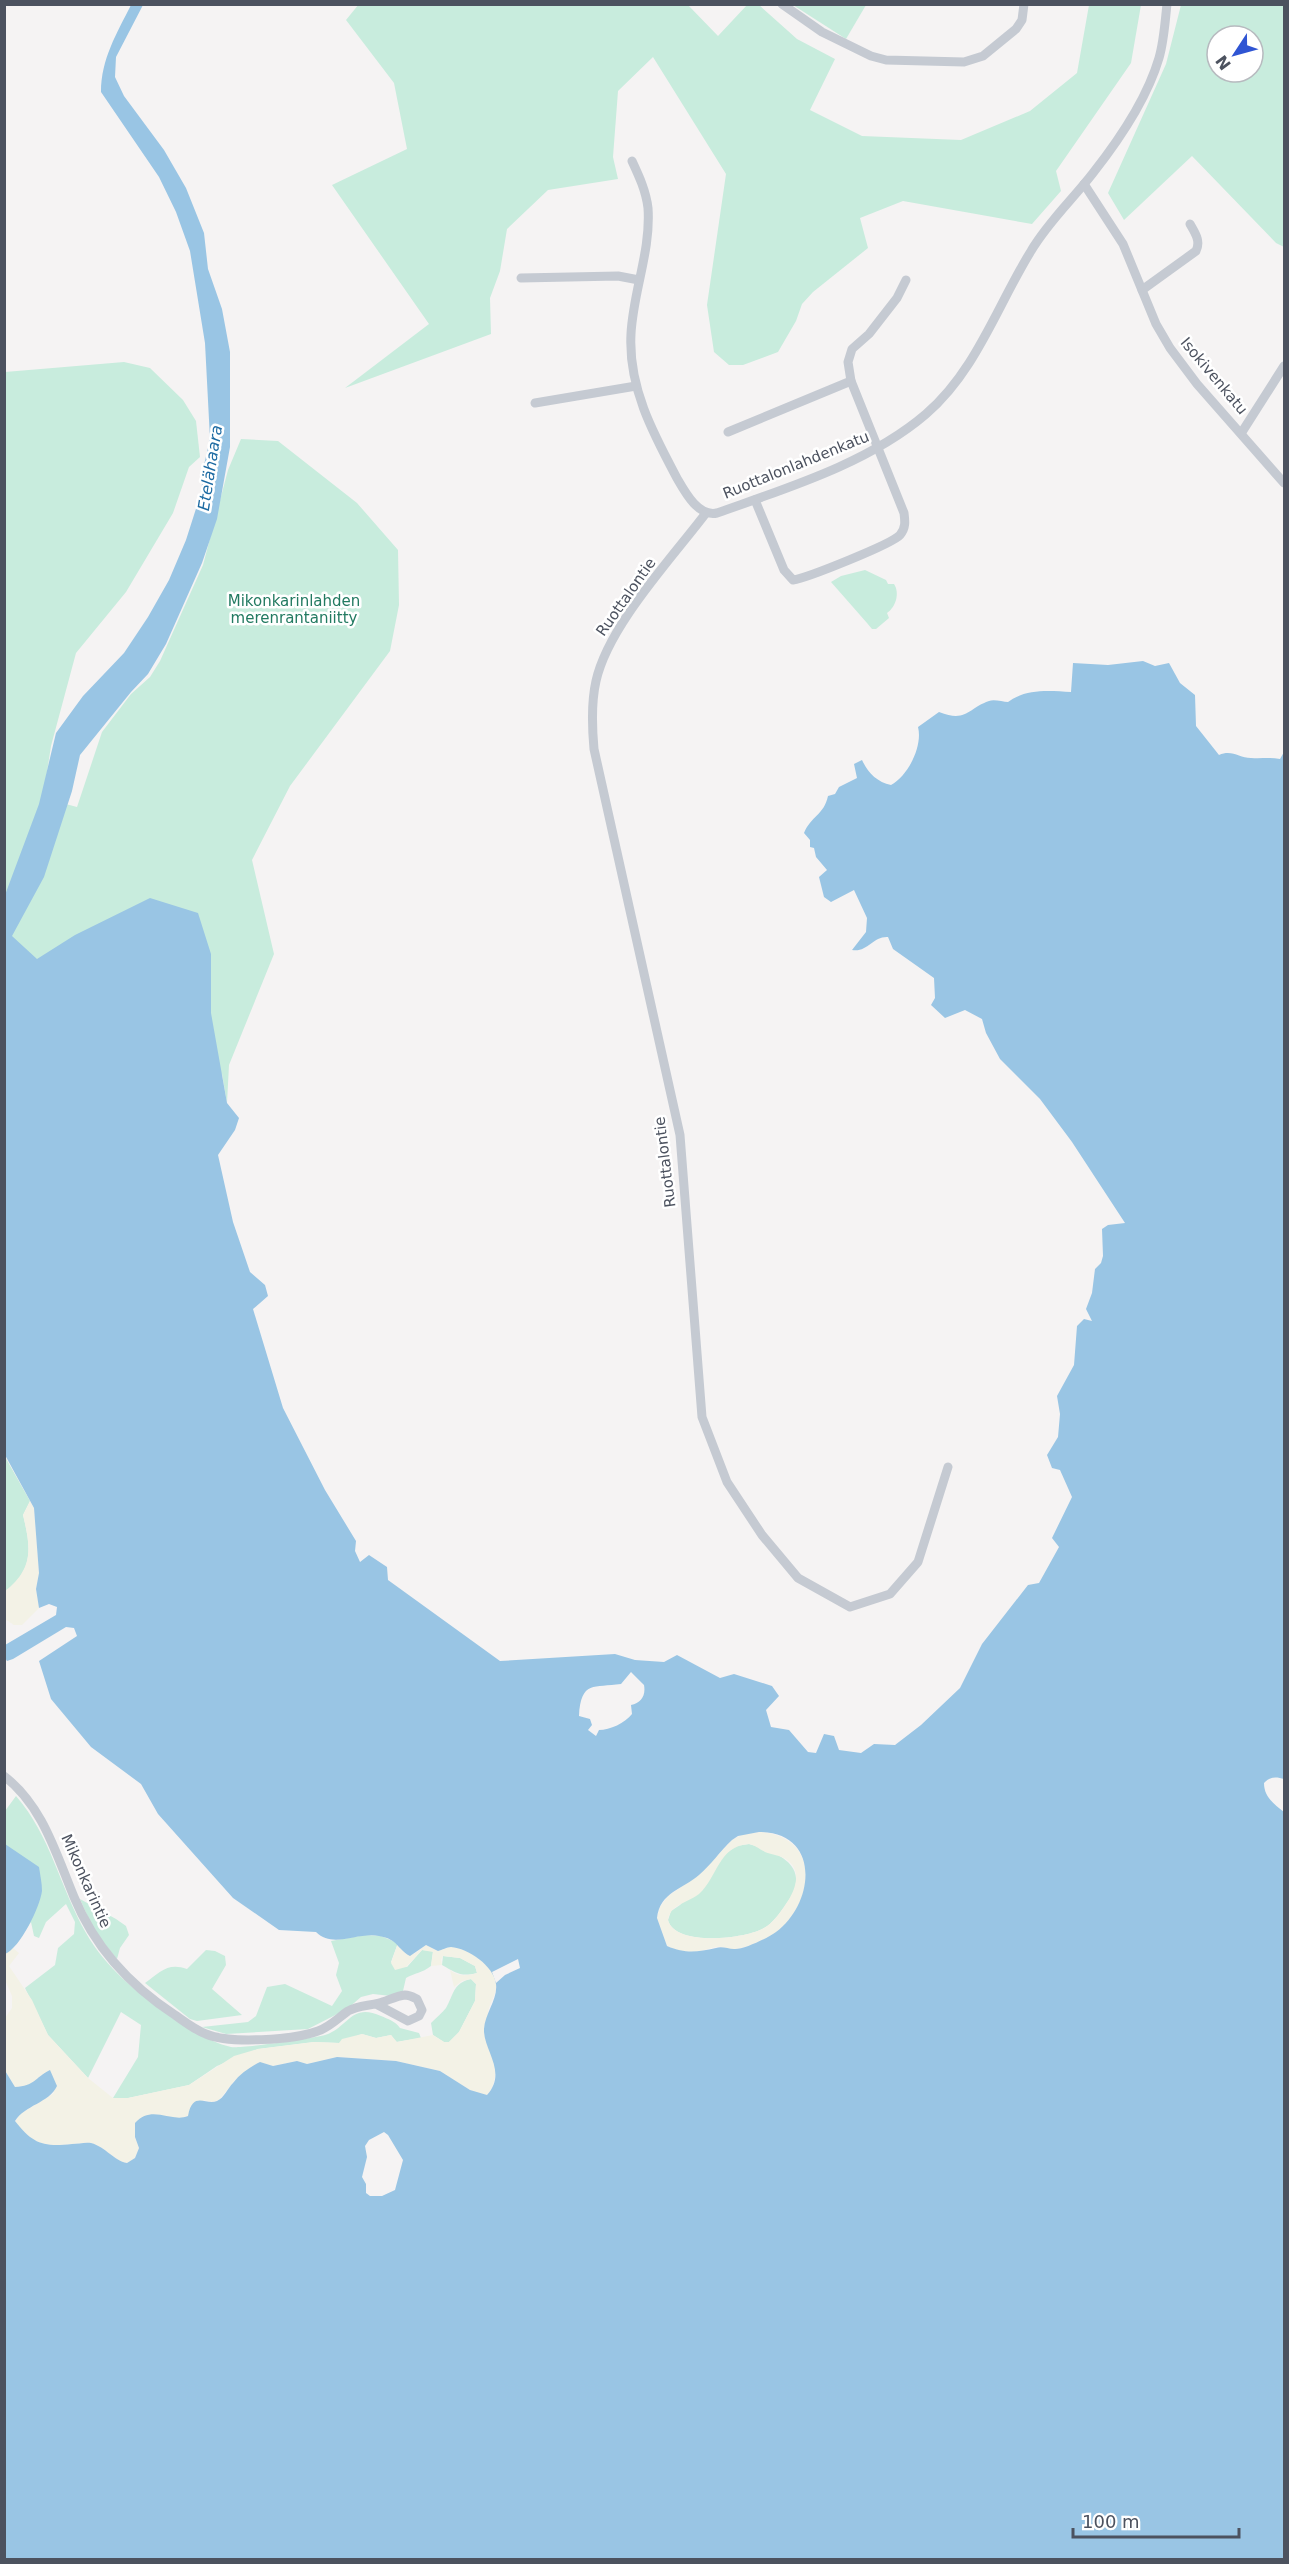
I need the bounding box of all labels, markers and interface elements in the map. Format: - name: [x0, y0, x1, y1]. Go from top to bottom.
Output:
- north arrow: [1205, 24, 1265, 84]
- text: N: [1212, 52, 1235, 74]
- street label: Isokivenkatu: [1177, 334, 1251, 418]
- water label: Etelähaara: [194, 424, 226, 512]
- street label: Ruottalonlahdenkatu: [720, 427, 872, 503]
- street label: Ruottalontie: [592, 554, 660, 640]
- park label: Mikonkarinlahden merenrantaniitty: [228, 592, 360, 627]
- street label: Ruottalontie: [650, 1115, 680, 1209]
- street label: Mikonkarintie: [57, 1831, 115, 1931]
- scale bar: [1073, 2501, 1240, 2539]
- text: 100 m: [1082, 2511, 1140, 2532]

